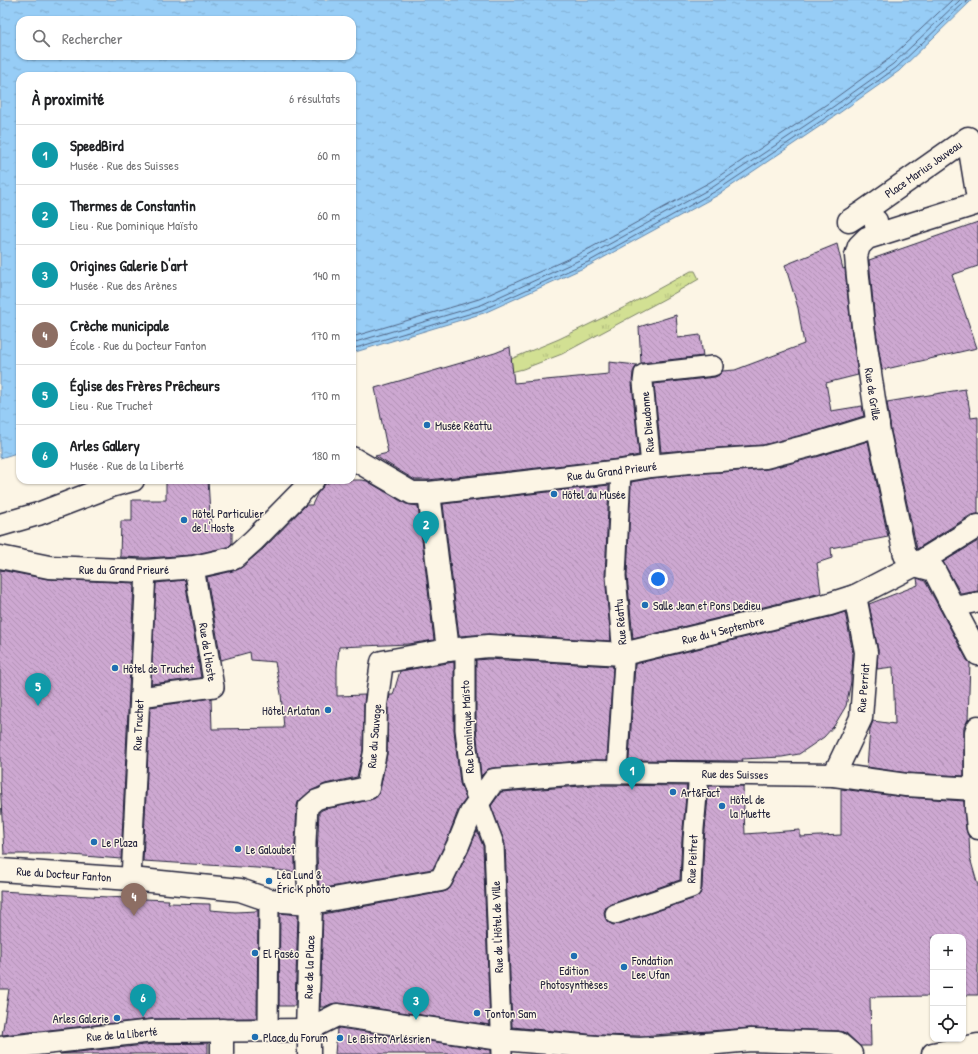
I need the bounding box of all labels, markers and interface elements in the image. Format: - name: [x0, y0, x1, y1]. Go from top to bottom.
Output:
- search box: [16, 16, 356, 60]
- icon: search: [30, 27, 52, 49]
- text: Rechercher: [62, 28, 123, 49]
- text: À proximité: [32, 87, 104, 110]
- text: 6 résultats: [289, 89, 340, 107]
- text: SpeedBird: [70, 135, 124, 156]
- street label: Place Marius Jouveau: [881, 136, 965, 202]
- text: 1: [43, 146, 47, 164]
- text: 60 m: [317, 146, 340, 164]
- text: Musée · Rue des Suisses: [70, 156, 179, 174]
- text: Thermes de Constantin: [70, 195, 196, 216]
- text: 2: [42, 206, 48, 224]
- text: 60 m: [317, 206, 340, 224]
- text: Lieu · Rue Dominique Maïsto: [70, 216, 198, 234]
- text: Origines Galerie D'art: [70, 255, 187, 276]
- text: 3: [42, 266, 48, 284]
- text: 140 m: [313, 266, 340, 284]
- text: Musée · Rue des Arènes: [70, 276, 177, 294]
- text: Crèche municipale: [70, 315, 169, 336]
- text: 4: [43, 326, 47, 344]
- text: 170 m: [311, 326, 340, 344]
- text: École · Rue du Docteur Fanton: [70, 336, 207, 354]
- street label: Rue de Grille: [860, 366, 886, 422]
- text: Église des Frères Prêcheurs: [70, 375, 220, 396]
- text: 5: [42, 386, 48, 404]
- text: 170 m: [311, 386, 340, 404]
- street label: Rue Dieudonne: [636, 391, 658, 453]
- text: Lieu · Rue Truchet: [70, 396, 152, 414]
- place label: Musée Réattu: [435, 417, 492, 434]
- marker: Musée Réattu: [422, 420, 432, 430]
- text: Arles Gallery: [70, 435, 140, 456]
- text: 6: [42, 446, 48, 464]
- text: 180 m: [312, 446, 340, 464]
- text: Musée · Rue de la Liberté: [70, 456, 184, 474]
- street label: Rue du Grand Prieuré: [566, 457, 658, 485]
- place label: Hôtel du Musée: [562, 486, 626, 503]
- marker: Hôtel du Musée: [549, 489, 559, 499]
- place label: Hôtel Particulier de L'Hoste: [192, 505, 264, 536]
- pin: 2: [413, 511, 439, 544]
- marker: Hôtel Particulier de L'Hoste: [179, 515, 189, 525]
- street label: Rue du Grand Prieuré: [79, 561, 169, 578]
- your location: [648, 569, 668, 589]
- place label: Salle Jean et Pons Dedieu: [653, 597, 761, 614]
- street label: Rue Réattu: [610, 598, 630, 646]
- marker: Salle Jean et Pons Dedieu: [640, 600, 650, 610]
- street label: Rue du 4 Septembre: [680, 612, 766, 648]
- street label: Rue de l'Hoste: [195, 621, 221, 683]
- place label: Hôtel de Truchet: [123, 660, 195, 677]
- street label: Rue Perriat: [852, 662, 874, 713]
- marker: Hôtel de Truchet: [110, 663, 120, 673]
- pin: 5: [25, 673, 51, 706]
- street label: Rue Dominique Maïsto: [456, 680, 478, 774]
- street label: Rue Truchet: [128, 698, 148, 751]
- place label: Hôtel Arlatan: [262, 702, 320, 719]
- street label: Rue du Sauvage: [363, 703, 385, 769]
- marker: Hôtel Arlatan: [323, 705, 333, 715]
- pin: 1: [619, 757, 645, 790]
- street label: Rue des Suisses: [702, 765, 769, 783]
- place label: Art&Fact: [681, 784, 721, 801]
- marker: Art&Fact: [668, 787, 678, 797]
- place label: Hôtel de la Muette: [730, 791, 771, 822]
- marker: Hôtel de la Muette: [717, 801, 727, 811]
- street label: Rue Peitret: [682, 833, 702, 884]
- place label: Le Plaza: [102, 834, 138, 851]
- marker: Le Plaza: [89, 837, 99, 847]
- place label: Le Galoubet: [246, 841, 296, 858]
- marker: Le Galoubet: [233, 844, 243, 854]
- street label: Rue du Docteur Fanton: [16, 862, 112, 886]
- place label: Léa Lund & Éric K photo: [277, 866, 330, 897]
- marker: Léa Lund & Éric K photo: [264, 876, 274, 886]
- street label: Rue de l'Hôtel de Ville: [487, 880, 507, 973]
- pin: 4: [121, 883, 147, 916]
- map controls: [930, 934, 966, 1042]
- button: +: [930, 934, 966, 970]
- street label: Rue de la Place: [299, 935, 319, 999]
- place label: El Paséo: [263, 945, 299, 962]
- marker: El Paséo: [250, 948, 260, 958]
- marker: Edition Photosynthèses: [569, 951, 579, 961]
- place label: Fondation Lee Ufan: [631, 952, 673, 983]
- place label: Edition Photosynthèses: [540, 962, 608, 993]
- marker: Fondation Lee Ufan: [619, 962, 629, 972]
- button: −: [930, 970, 966, 1006]
- pin: 6: [130, 984, 156, 1017]
- pin: 3: [403, 987, 429, 1020]
- place label: Tonton Sam: [485, 1005, 536, 1022]
- button: locate: [930, 1006, 966, 1042]
- marker: Tonton Sam: [472, 1008, 482, 1018]
- place label: Arles Galerie: [53, 1010, 109, 1027]
- marker: Arles Galerie: [112, 1013, 122, 1023]
- street label: Rue de la Liberté: [86, 1022, 158, 1046]
- place label: Place du Forum: [263, 1029, 328, 1046]
- place label: Le Bistro Arlésrien: [348, 1030, 430, 1047]
- marker: Place du Forum: [250, 1032, 260, 1042]
- marker: Le Bistro Arlésrien: [335, 1033, 345, 1043]

